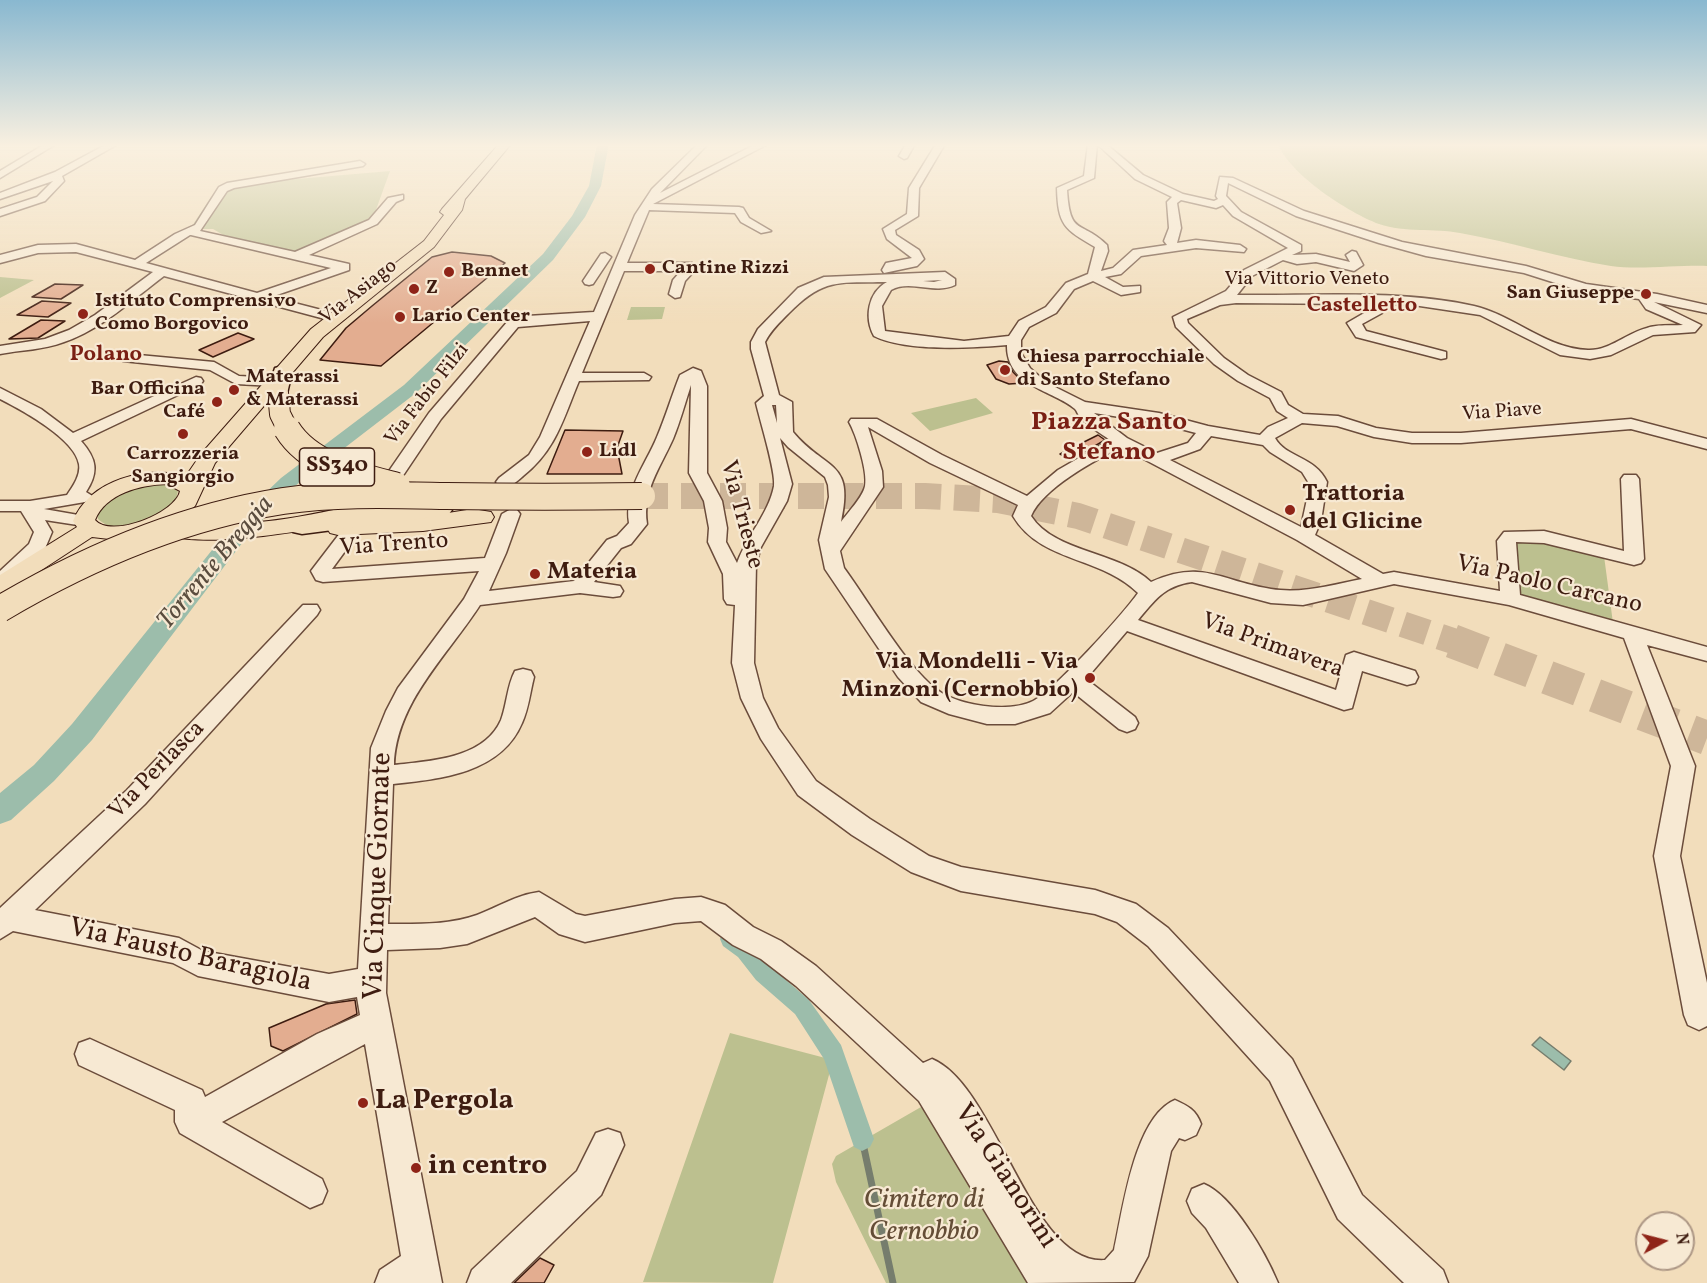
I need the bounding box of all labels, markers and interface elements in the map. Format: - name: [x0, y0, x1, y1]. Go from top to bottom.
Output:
- street label: Via Asiago: [315, 255, 403, 331]
- place label: Cantine Rizzi: [662, 257, 789, 281]
- place label: Bennet: [461, 260, 528, 284]
- marker: Cantine Rizzi: [643, 262, 657, 276]
- marker: Bennet: [442, 265, 456, 279]
- street label: Via Vittorio Veneto: [1225, 268, 1389, 292]
- place label: Z: [426, 277, 438, 301]
- marker: Z: [407, 282, 421, 296]
- place label: San Giuseppe: [1506, 282, 1634, 306]
- marker: San Giuseppe: [1639, 287, 1653, 301]
- place label: Istituto Comprensivo Como Borgovico: [95, 290, 296, 337]
- district label: Castelletto: [1307, 294, 1417, 320]
- place label: Lario Center: [412, 305, 530, 329]
- marker: Istituto Comprensivo Como Borgovico: [76, 307, 90, 321]
- marker: Lario Center: [393, 310, 407, 324]
- street label: Via Fabio Filzi: [381, 339, 475, 451]
- district label: Polano: [70, 343, 142, 369]
- place label: Chiesa parrocchiale di Santo Stefano: [1017, 346, 1204, 393]
- marker: Chiesa parrocchiale di Santo Stefano: [998, 363, 1012, 377]
- place label: Materassi & Materassi: [246, 366, 359, 413]
- place label: Bar Officina Café: [91, 378, 205, 425]
- marker: Materassi & Materassi: [227, 383, 241, 397]
- marker: Bar Officina Café: [210, 395, 224, 409]
- street label: Via Piave: [1461, 398, 1543, 428]
- district label: Piazza Santo Stefano: [1031, 408, 1187, 470]
- marker: Carrozzeria Sangiorgio: [176, 427, 190, 441]
- place label: Lidl: [599, 440, 637, 464]
- place label: Carrozzeria Sangiorgio: [127, 443, 239, 490]
- marker: Lidl: [580, 445, 594, 459]
- road number: SS340: [300, 448, 374, 486]
- street label: Via Trieste: [712, 458, 768, 572]
- place label: Trattoria del Glicine: [1302, 482, 1423, 538]
- water label: Torrente Breggia: [152, 491, 282, 637]
- marker: Trattoria del Glicine: [1283, 503, 1297, 517]
- street label: Via Trento: [339, 528, 449, 564]
- street label: Via Paolo Carcano: [1453, 551, 1645, 621]
- place label: Materia: [547, 560, 637, 588]
- marker: Materia: [528, 567, 542, 581]
- street label: Via Primavera: [1197, 608, 1347, 686]
- place label: Via Mondelli - Via Minzoni (Cernobbio): [842, 650, 1078, 706]
- marker: Via Mondelli - Via Minzoni (Cernobbio): [1083, 671, 1097, 685]
- street label: Via Perlasca: [104, 716, 212, 826]
- street label: Via Cinque Giornate: [359, 752, 401, 1000]
- street label: Via Fausto Baragiola: [65, 913, 315, 1001]
- place label: La Pergola: [375, 1086, 514, 1120]
- marker: La Pergola: [356, 1096, 370, 1110]
- street label: Via Gianorini: [945, 1098, 1063, 1256]
- place label: in centro: [428, 1151, 547, 1185]
- marker: in centro: [409, 1161, 423, 1175]
- park label: Cimitero di Cernobbio: [864, 1185, 984, 1251]
- north arrow: [1635, 1211, 1695, 1271]
- text: N: [1669, 1232, 1693, 1246]

